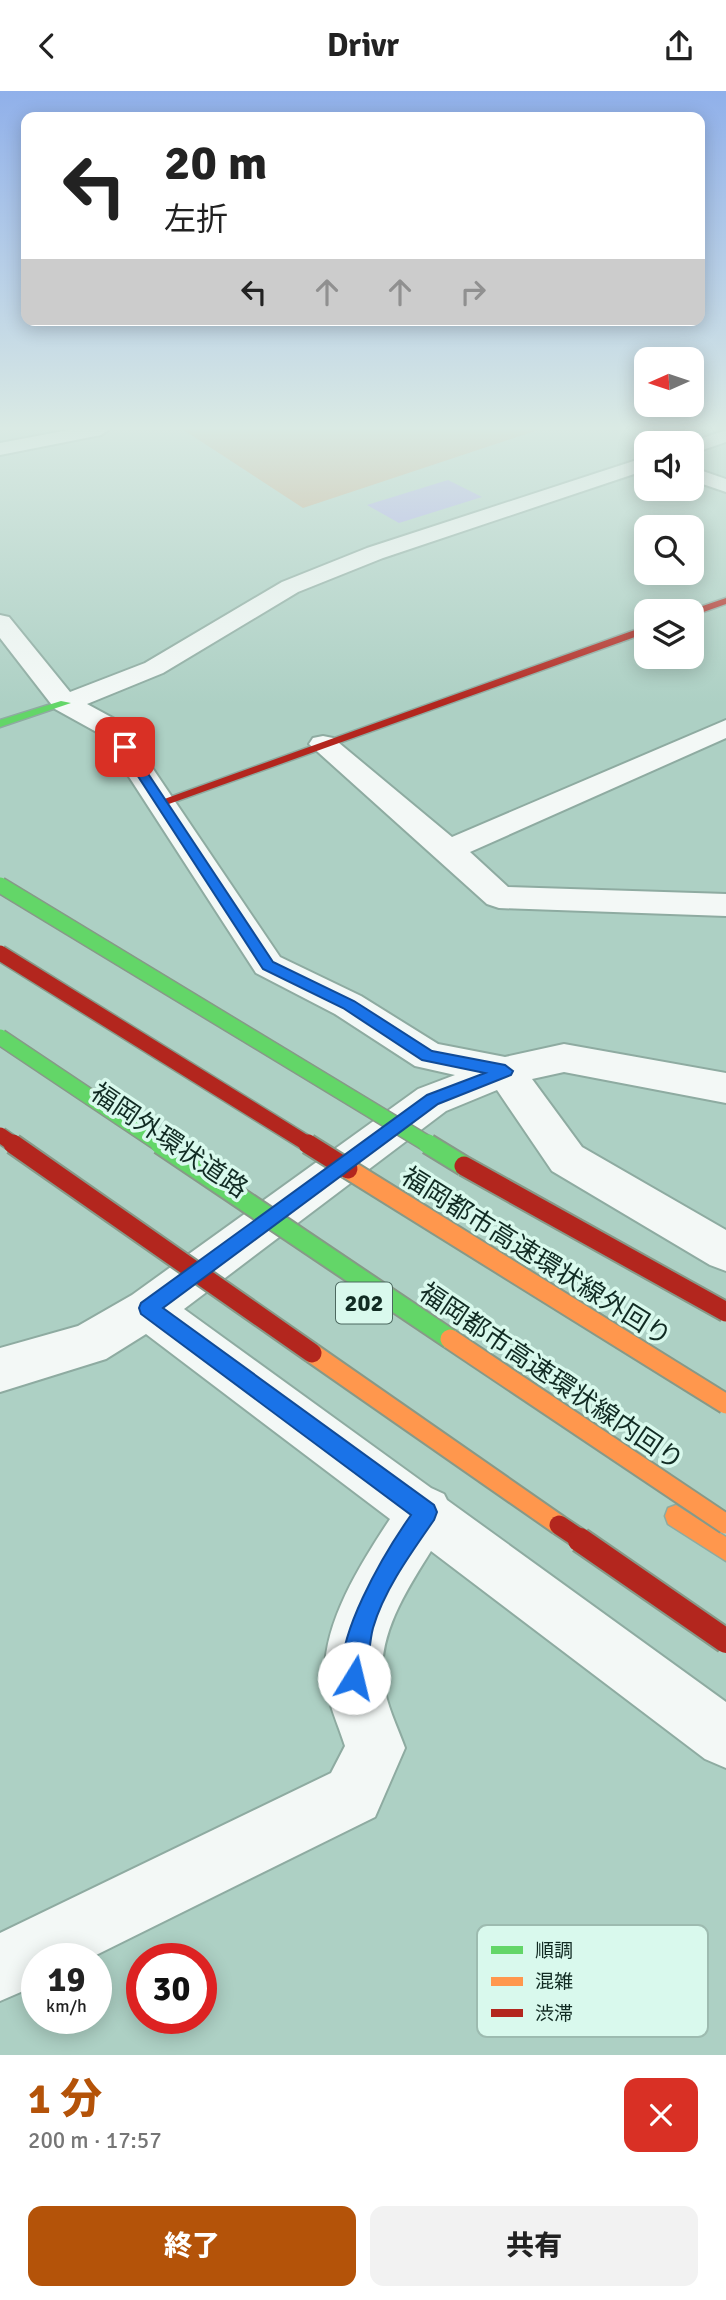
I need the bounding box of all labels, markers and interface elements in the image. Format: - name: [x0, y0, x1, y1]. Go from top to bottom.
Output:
- text: Drivr: [327, 26, 399, 65]
- icon: back: [28, 27, 66, 65]
- icon: share: [660, 27, 698, 65]
- text: 20 m: [164, 133, 267, 193]
- icon: left: [49, 140, 140, 231]
- text: 左折: [164, 200, 228, 239]
- icon: left: [235, 273, 273, 311]
- icon: ahead: [308, 273, 346, 311]
- icon: ahead: [381, 273, 419, 311]
- icon: right: [454, 273, 492, 311]
- north arrow: [634, 347, 704, 417]
- map controls: [634, 347, 704, 669]
- button: sound: [634, 431, 704, 501]
- button: search: [634, 515, 704, 585]
- button: layers: [634, 599, 704, 669]
- pin: [95, 717, 155, 777]
- icon: arrive: [106, 728, 144, 766]
- street label: 福岡外環状道路: [85, 1077, 253, 1205]
- street label: 福岡都市高速環状線外回り: [395, 1161, 677, 1353]
- street label: 福岡都市高速環状線内回り: [413, 1276, 689, 1478]
- road number: 202: [336, 1283, 392, 1323]
- position arrow: [317, 1641, 391, 1715]
- legend: [477, 1925, 708, 2037]
- text: 順調: [535, 1939, 573, 1963]
- speed limit sign: 30: [126, 1943, 217, 2034]
- text: 19: [48, 1958, 85, 2001]
- text: 混雑: [535, 1970, 573, 1994]
- text: km/h: [46, 1995, 87, 2017]
- text: 渋滞: [535, 2002, 573, 2026]
- text: 1 分: [28, 2074, 102, 2125]
- button: close: [624, 2078, 698, 2152]
- text: 200 m · 17:57: [28, 2126, 162, 2155]
- button: 終了: [28, 2206, 356, 2286]
- button: 共有: [370, 2206, 698, 2286]

